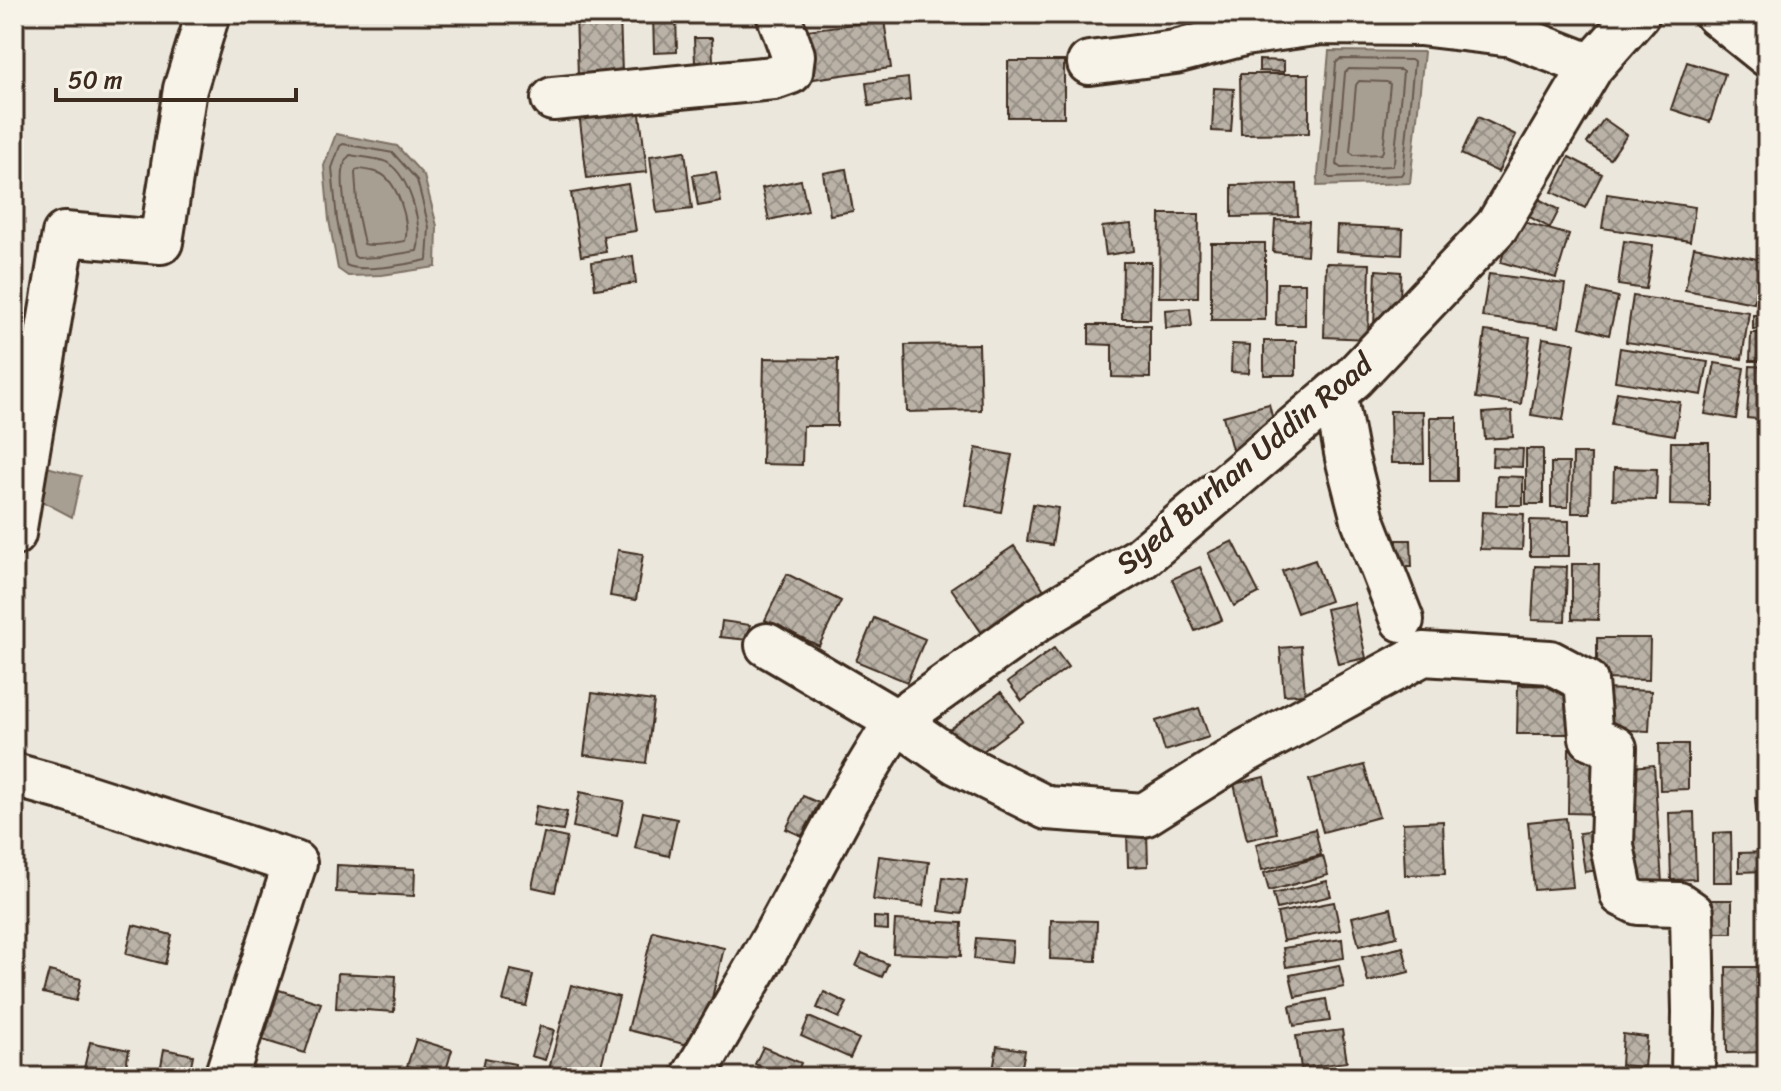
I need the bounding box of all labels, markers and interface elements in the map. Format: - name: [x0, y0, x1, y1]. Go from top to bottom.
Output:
- scale bar: [56, 52, 296, 102]
- text: 50 m: [68, 59, 123, 101]
- street label: Syed Burhan Uddin Road: [1103, 338, 1387, 589]

